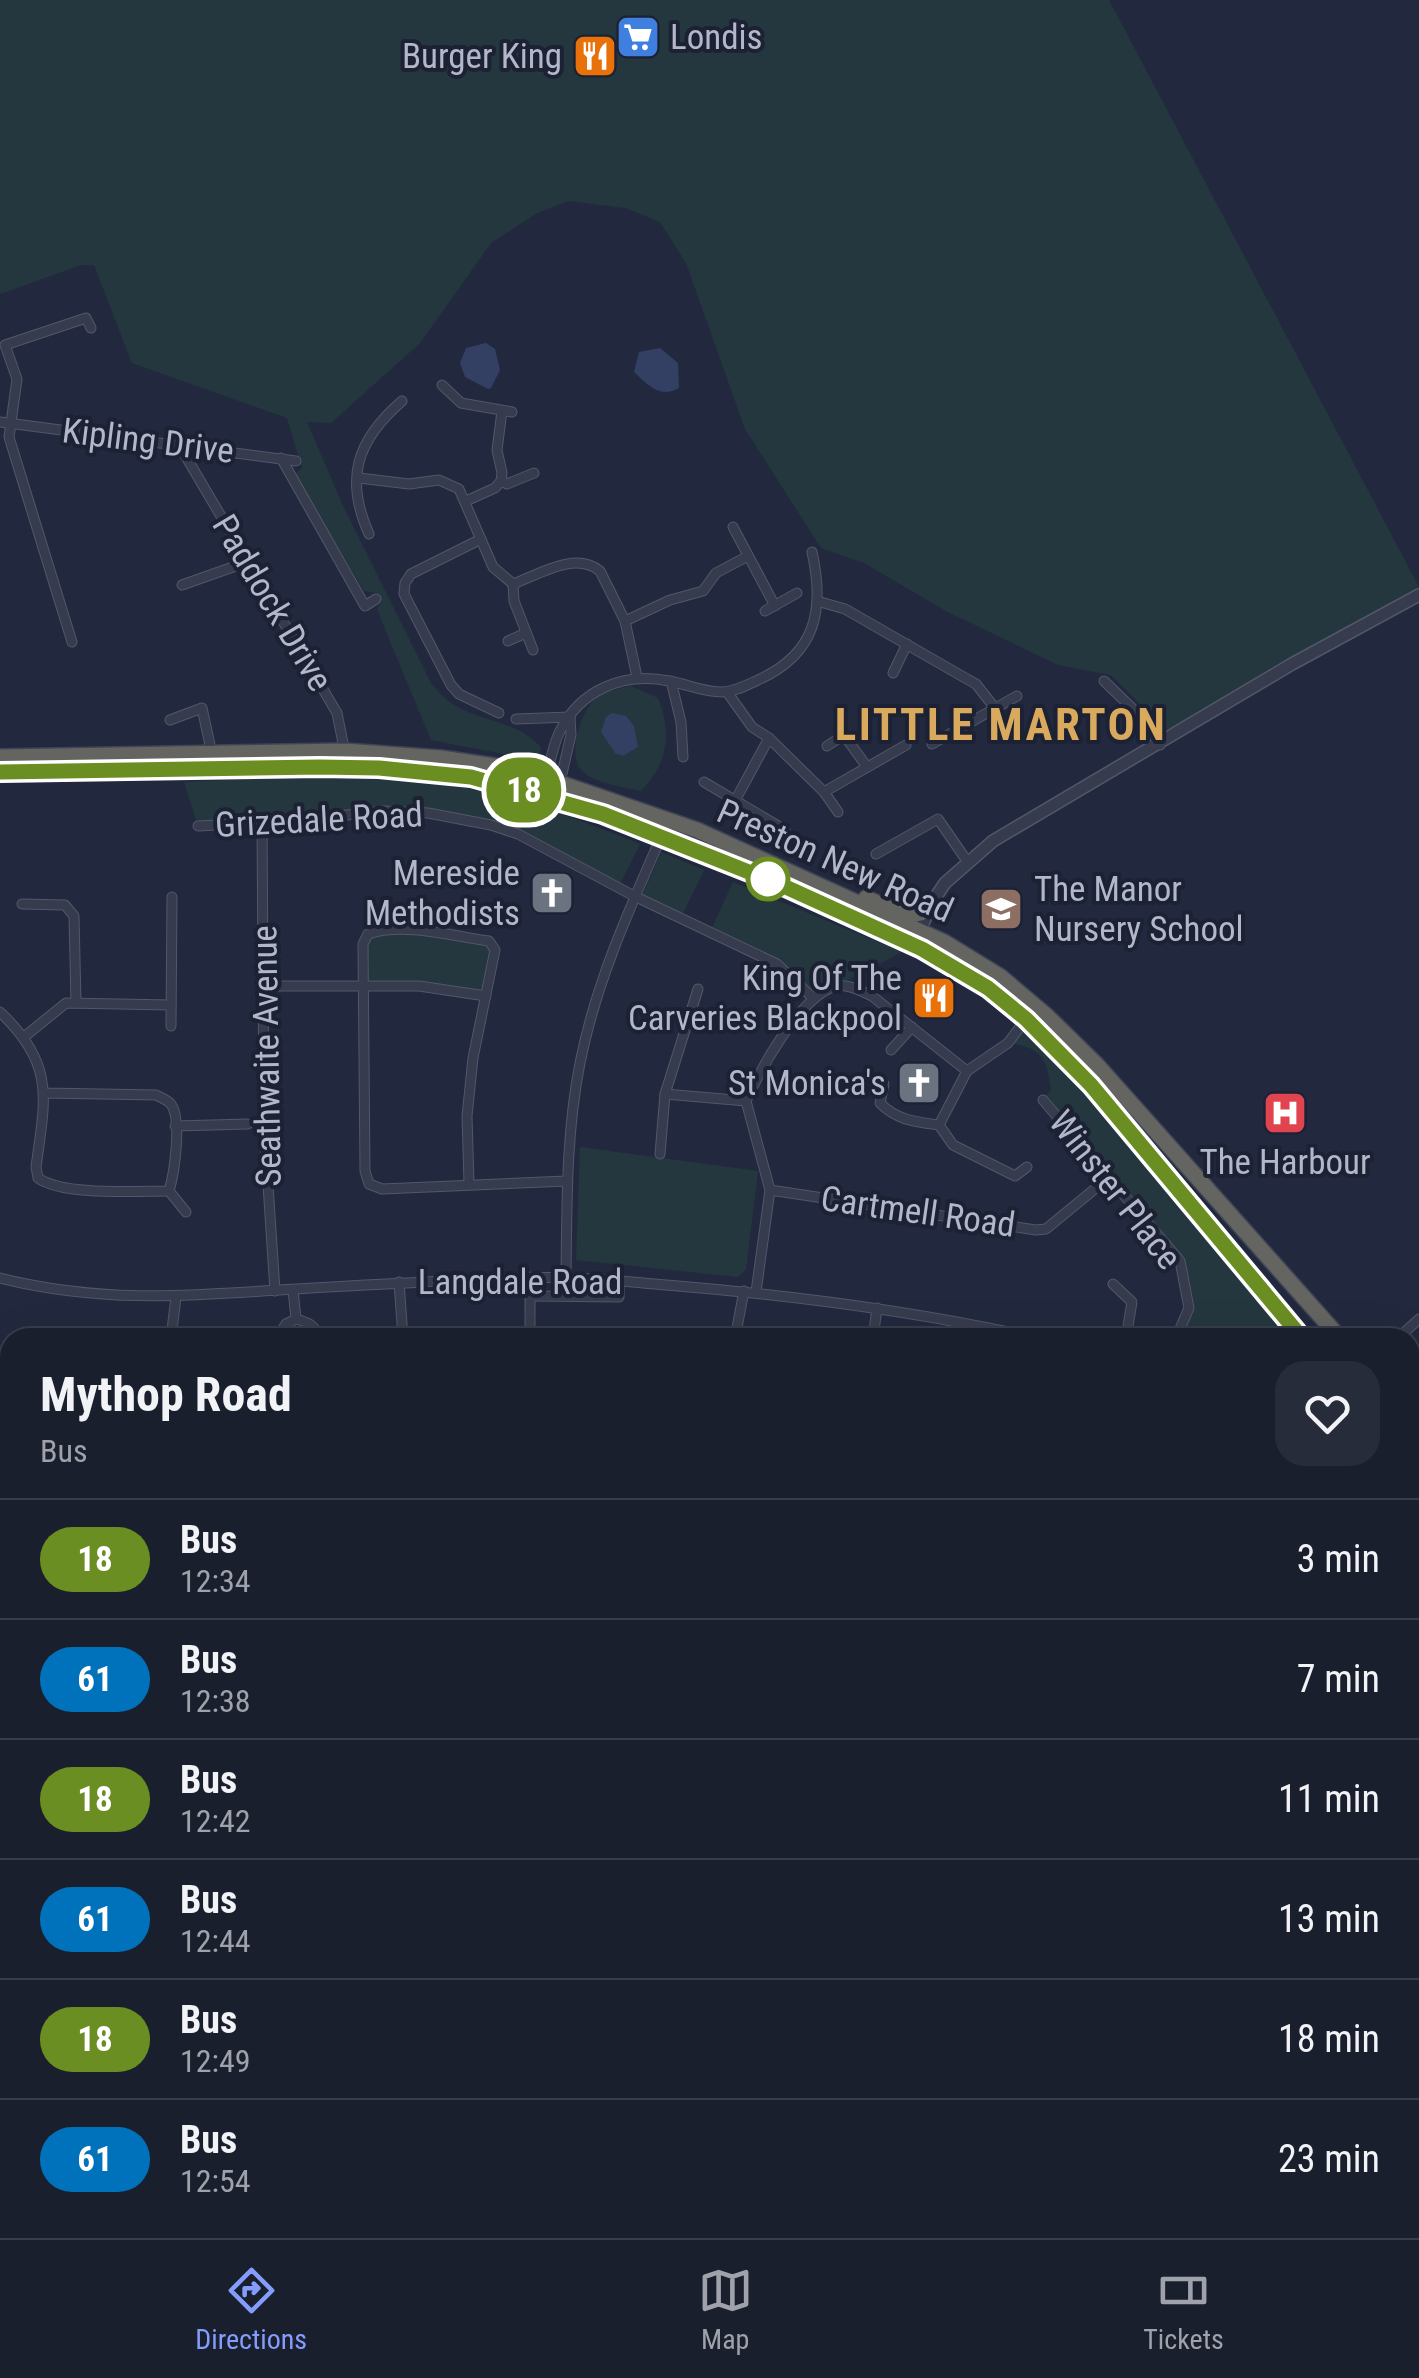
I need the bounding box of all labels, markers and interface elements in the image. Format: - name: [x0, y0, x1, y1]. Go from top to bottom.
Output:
- supermarket icon: Londis: [615, 14, 661, 60]
- place label: Londis: [670, 17, 763, 58]
- restaurant icon: Burger King: [572, 33, 618, 79]
- place label: Burger King: [402, 36, 562, 77]
- street label: Kipling Drive: [60, 410, 236, 472]
- street label: Paddock Drive: [203, 508, 341, 698]
- district label: LITTLE MARTON: [835, 698, 1167, 751]
- line badge: 18: [479, 758, 569, 822]
- text: 18: [506, 770, 542, 811]
- street label: Preston New Road: [711, 791, 959, 931]
- street label: Grizedale Road: [214, 794, 424, 846]
- place label: Mereside Methodists: [365, 853, 520, 934]
- unlabelled marker: [747, 858, 789, 900]
- place label: The Manor Nursery School: [1034, 869, 1244, 950]
- church icon: Mereside Methodists: [529, 870, 575, 916]
- school or university icon: The Manor Nursery School: [978, 886, 1024, 932]
- street label: Seathwaite Avenue: [244, 925, 290, 1187]
- place label: King Of The Carveries Blackpool: [628, 958, 902, 1039]
- restaurant icon: King Of The Carveries Blackpool: [911, 975, 957, 1021]
- church icon: St Monica's: [896, 1060, 942, 1106]
- place label: St Monica's: [728, 1063, 886, 1104]
- hospital icon: The Harbour: [1262, 1090, 1308, 1136]
- street label: Winster Place: [1040, 1103, 1190, 1277]
- place label: The Harbour: [1199, 1142, 1371, 1183]
- street label: Cartmell Road: [818, 1178, 1018, 1246]
- street label: Langdale Road: [418, 1262, 622, 1303]
- button: heart: [1275, 1361, 1380, 1466]
- text: Mythop Road: [40, 1366, 292, 1423]
- text: Bus: [40, 1432, 88, 1470]
- text: Bus: [180, 1518, 237, 1562]
- text: 3 min: [1297, 1537, 1380, 1581]
- text: 18: [77, 1539, 113, 1580]
- text: 12:34: [180, 1562, 251, 1600]
- text: Bus: [180, 1638, 237, 1682]
- text: 7 min: [1297, 1657, 1380, 1701]
- text: 61: [77, 1659, 113, 1700]
- text: 12:38: [180, 1682, 251, 1720]
- text: Bus: [180, 1758, 237, 1802]
- text: 11 min: [1278, 1777, 1380, 1821]
- text: 18: [77, 1779, 113, 1820]
- text: 12:42: [180, 1802, 251, 1840]
- text: Bus: [180, 1878, 237, 1922]
- text: 13 min: [1278, 1897, 1380, 1941]
- text: 61: [77, 1899, 113, 1940]
- text: 12:44: [180, 1922, 251, 1960]
- text: Bus: [180, 1998, 237, 2042]
- text: 18 min: [1278, 2017, 1380, 2061]
- text: 18: [77, 2019, 113, 2060]
- text: 12:49: [180, 2042, 251, 2080]
- text: Bus: [180, 2118, 237, 2162]
- text: 23 min: [1278, 2137, 1380, 2181]
- text: 61: [77, 2139, 113, 2180]
- text: 12:54: [180, 2162, 251, 2200]
- tab: Directions: [195, 2263, 307, 2356]
- tab: Map: [698, 2263, 753, 2356]
- tab: Tickets: [1143, 2263, 1224, 2356]

